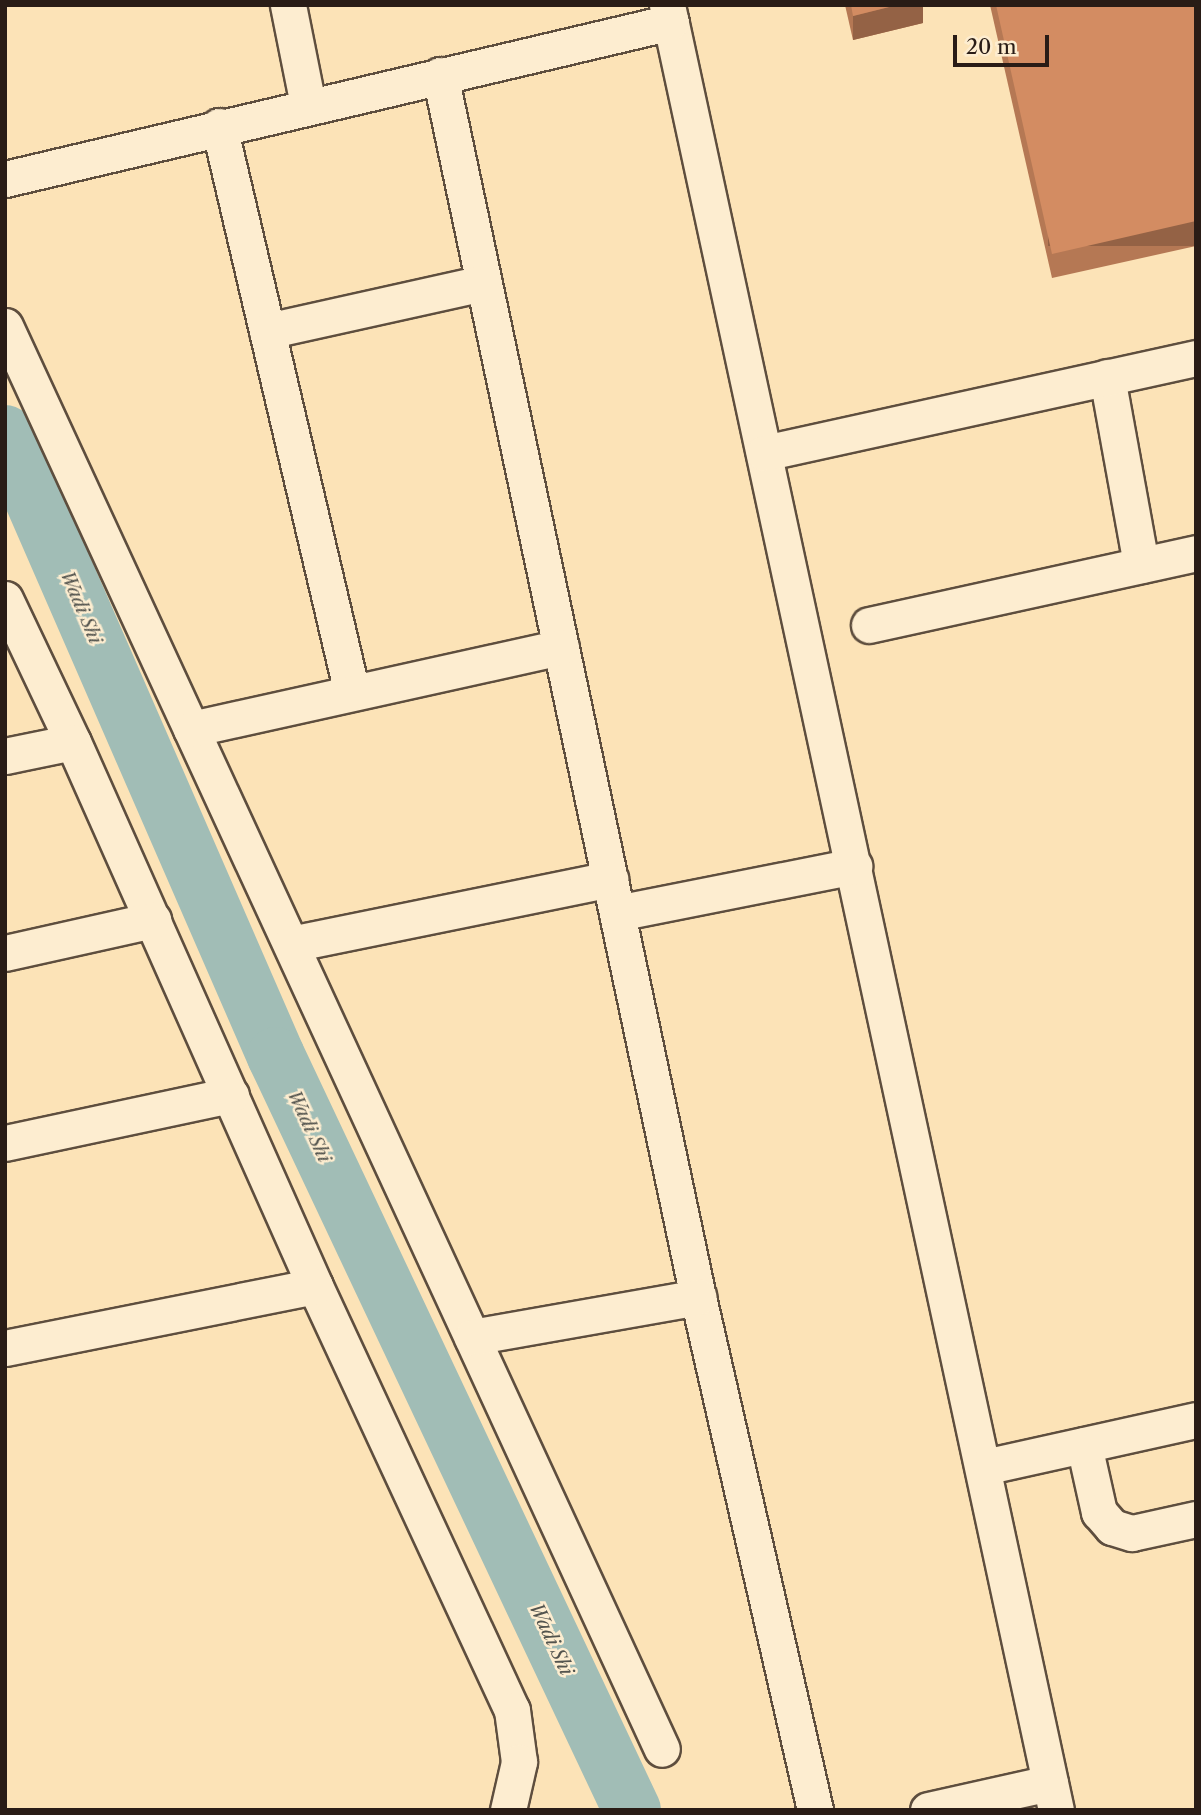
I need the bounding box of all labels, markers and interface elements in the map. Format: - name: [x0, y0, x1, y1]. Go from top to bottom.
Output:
- scale bar: [956, 21, 1052, 65]
- text: 20 m: [966, 34, 1017, 59]
- water label: Wadi Shi: [55, 567, 107, 647]
- water label: Wadi Shi: [282, 1086, 336, 1166]
- water label: Wadi Shi: [524, 1599, 578, 1679]

